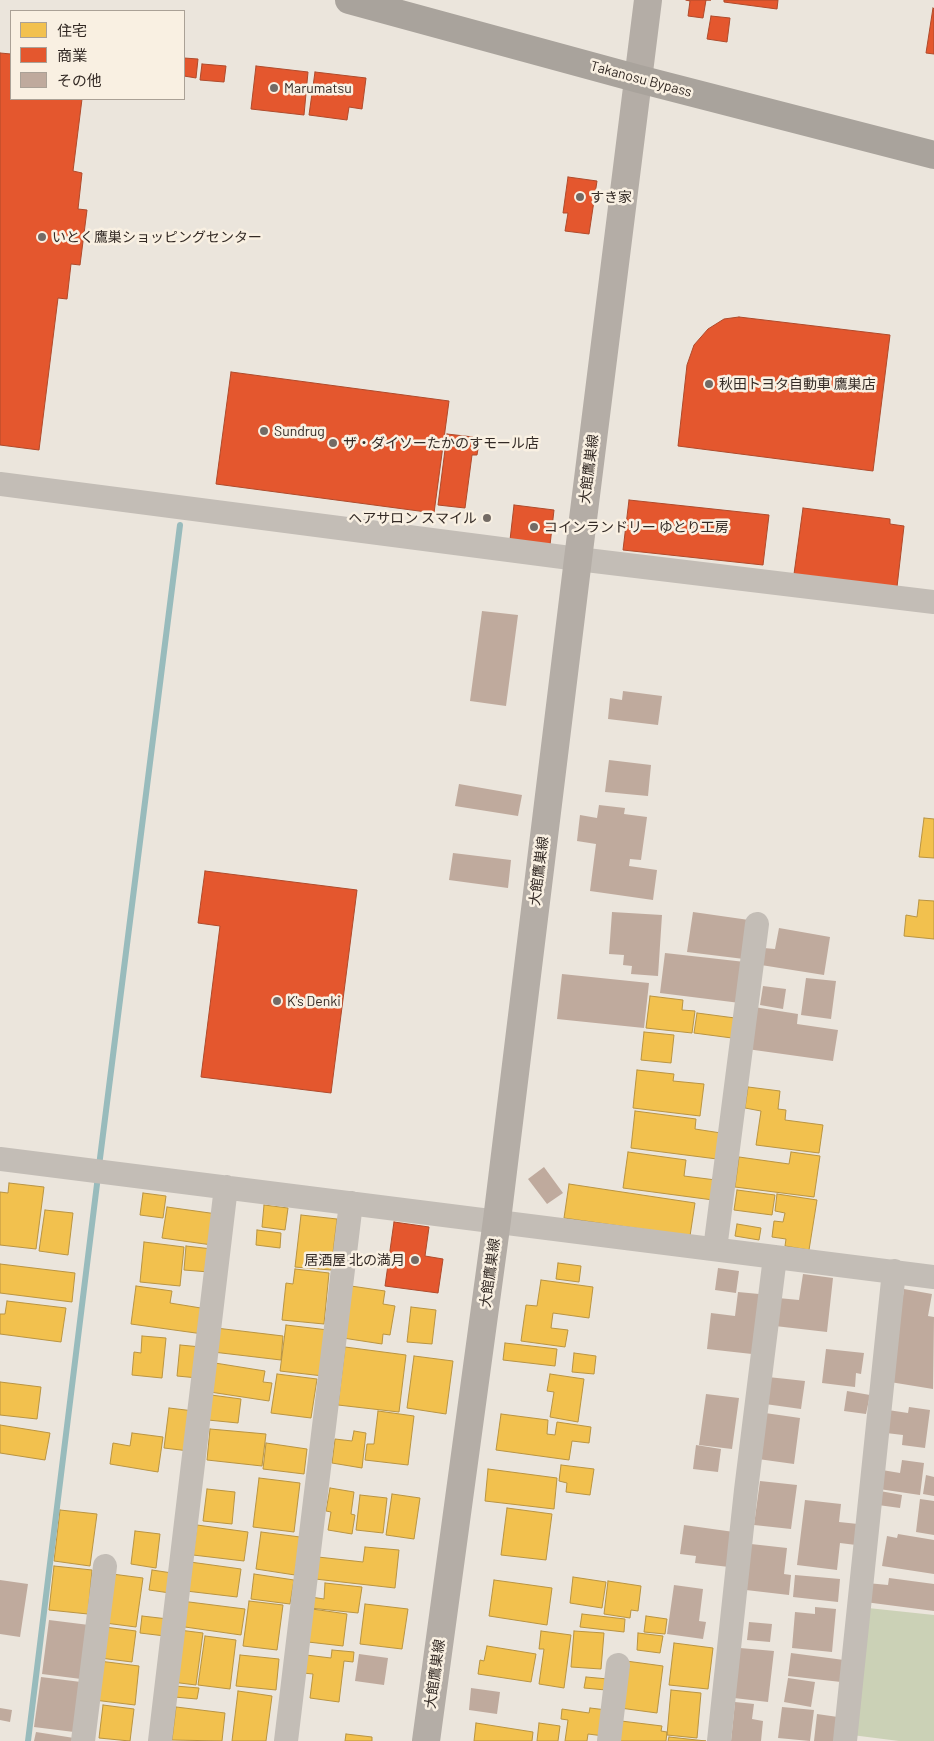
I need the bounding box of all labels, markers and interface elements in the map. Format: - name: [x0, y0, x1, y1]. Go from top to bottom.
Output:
- legend: [10, 10, 185, 100]
- text: 住宅: [57, 21, 87, 39]
- text: 商業: [57, 46, 87, 64]
- street label: Takanosu Bypass: [588, 57, 694, 101]
- text: その他: [57, 71, 102, 89]
- place label: Marumatsu: [284, 80, 352, 96]
- marker: Marumatsu: [268, 82, 280, 94]
- place label: すき家: [590, 189, 632, 205]
- marker: すき家: [574, 191, 586, 203]
- place label: いとく鷹巣ショッピングセンター: [52, 229, 262, 245]
- marker: いとく鷹巣ショッピングセンター: [36, 231, 48, 243]
- place label: 秋田トヨタ自動車 鷹巣店: [719, 376, 876, 392]
- marker: 秋田トヨタ自動車 鷹巣店: [703, 378, 715, 390]
- place label: Sundrug: [274, 423, 325, 439]
- marker: Sundrug: [258, 425, 270, 437]
- street label: 大館鷹巣線: [576, 433, 602, 505]
- place label: ザ・ダイソーたかのすモール店: [343, 435, 539, 451]
- marker: ザ・ダイソーたかのすモール店: [327, 437, 339, 449]
- place label: ヘアサロン スマイル: [348, 510, 477, 526]
- marker: ヘアサロン スマイル: [481, 512, 493, 524]
- place label: コインランドリー ゆとり工房: [544, 519, 729, 535]
- marker: コインランドリー ゆとり工房: [528, 521, 540, 533]
- street label: 大館鷹巣線: [526, 835, 552, 907]
- place label: K's Denki: [287, 993, 341, 1009]
- marker: K's Denki: [271, 995, 283, 1007]
- street label: 大館鷹巣線: [477, 1237, 503, 1309]
- place label: 居酒屋 北の満月: [304, 1252, 405, 1268]
- marker: 居酒屋 北の満月: [409, 1254, 421, 1266]
- street label: 大館鷹巣線: [422, 1638, 448, 1710]

